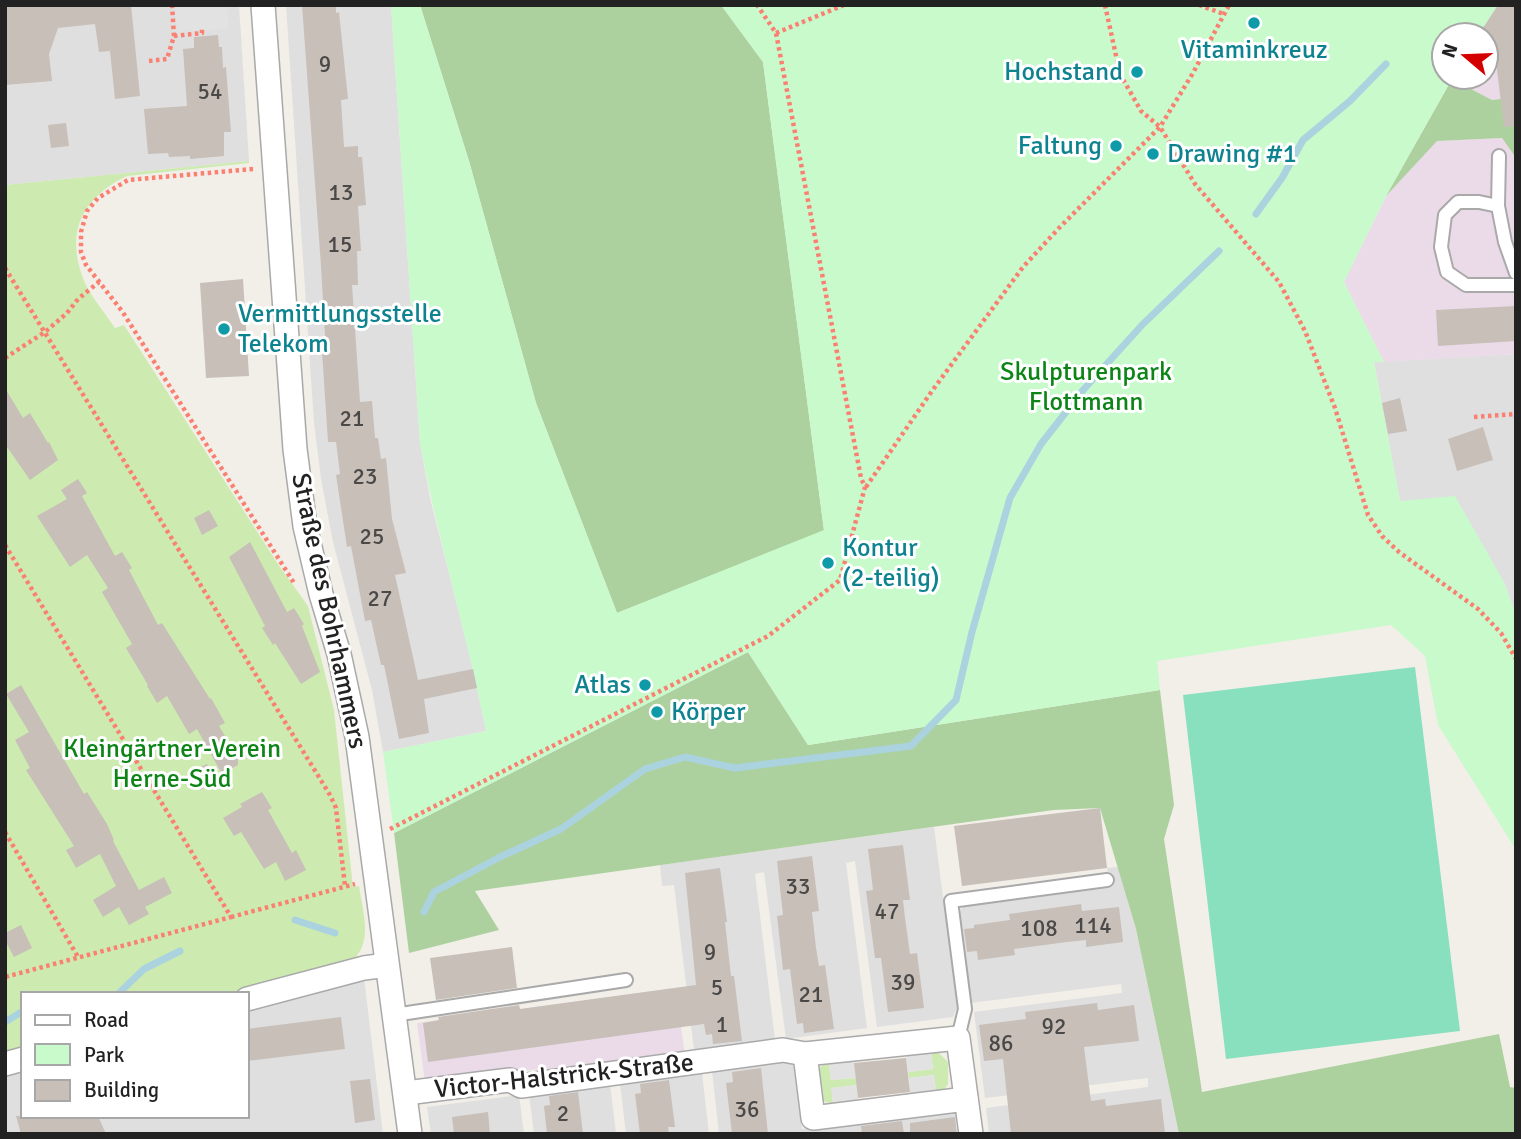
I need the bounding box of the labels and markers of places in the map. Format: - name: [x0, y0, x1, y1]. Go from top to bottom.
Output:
- marker: Vitaminkreuz: [1246, 15, 1262, 31]
- place label: Vitaminkreuz: [1180, 34, 1328, 66]
- place label: Hochstand: [1004, 56, 1123, 88]
- marker: Hochstand: [1129, 64, 1145, 80]
- place label: Faltung: [1018, 130, 1102, 162]
- marker: Faltung: [1108, 138, 1124, 154]
- place label: Drawing #1: [1167, 138, 1297, 170]
- marker: Drawing #1: [1145, 146, 1161, 162]
- place label: Vermittlungsstelle Telekom: [238, 298, 442, 360]
- marker: Vermittlungsstelle Telekom: [216, 321, 232, 337]
- place label: Kontur (2-teilig): [842, 532, 940, 594]
- marker: Kontur (2-teilig): [820, 555, 836, 571]
- place label: Atlas: [574, 669, 631, 701]
- marker: Atlas: [637, 677, 653, 693]
- place label: Körper: [671, 696, 746, 728]
- marker: Körper: [649, 704, 665, 720]

